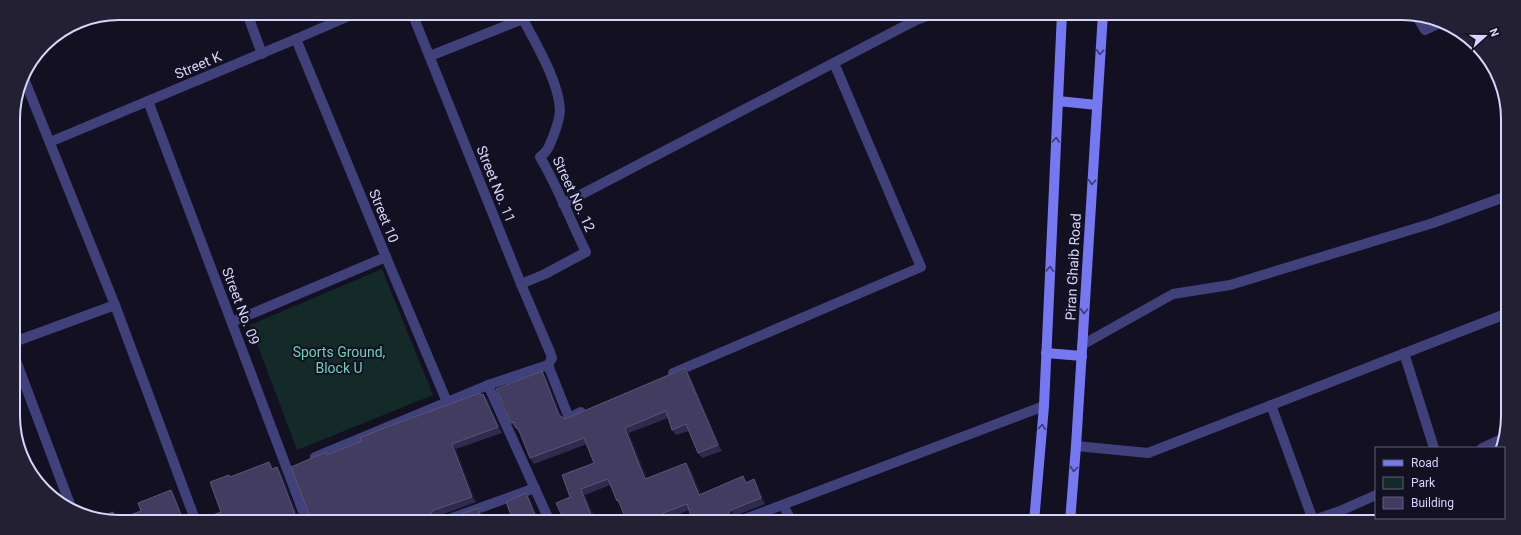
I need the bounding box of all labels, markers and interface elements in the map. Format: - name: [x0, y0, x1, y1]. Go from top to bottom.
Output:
- north arrow: [1465, 16, 1505, 56]
- text: N: [1486, 27, 1501, 39]
- street label: Street K: [172, 48, 224, 82]
- one-way arrow: [1096, 49, 1105, 55]
- one-way arrow: [1052, 137, 1061, 143]
- street label: Street No. 11: [473, 143, 519, 225]
- street label: Street No. 12: [550, 154, 598, 234]
- one-way arrow: [1088, 179, 1097, 185]
- street label: Street 10: [366, 187, 402, 245]
- street label: Piran Ghaib Road: [1062, 213, 1084, 321]
- street label: Street No. 09: [219, 265, 263, 347]
- one-way arrow: [1046, 266, 1054, 272]
- one-way arrow: [1080, 308, 1089, 314]
- park label: Sports Ground, Block U: [293, 344, 386, 376]
- one-way arrow: [1037, 424, 1046, 430]
- legend: [1375, 447, 1505, 519]
- text: Road: [1411, 456, 1439, 470]
- one-way arrow: [1070, 466, 1079, 472]
- text: Park: [1411, 476, 1436, 490]
- text: Building: [1411, 496, 1454, 510]

